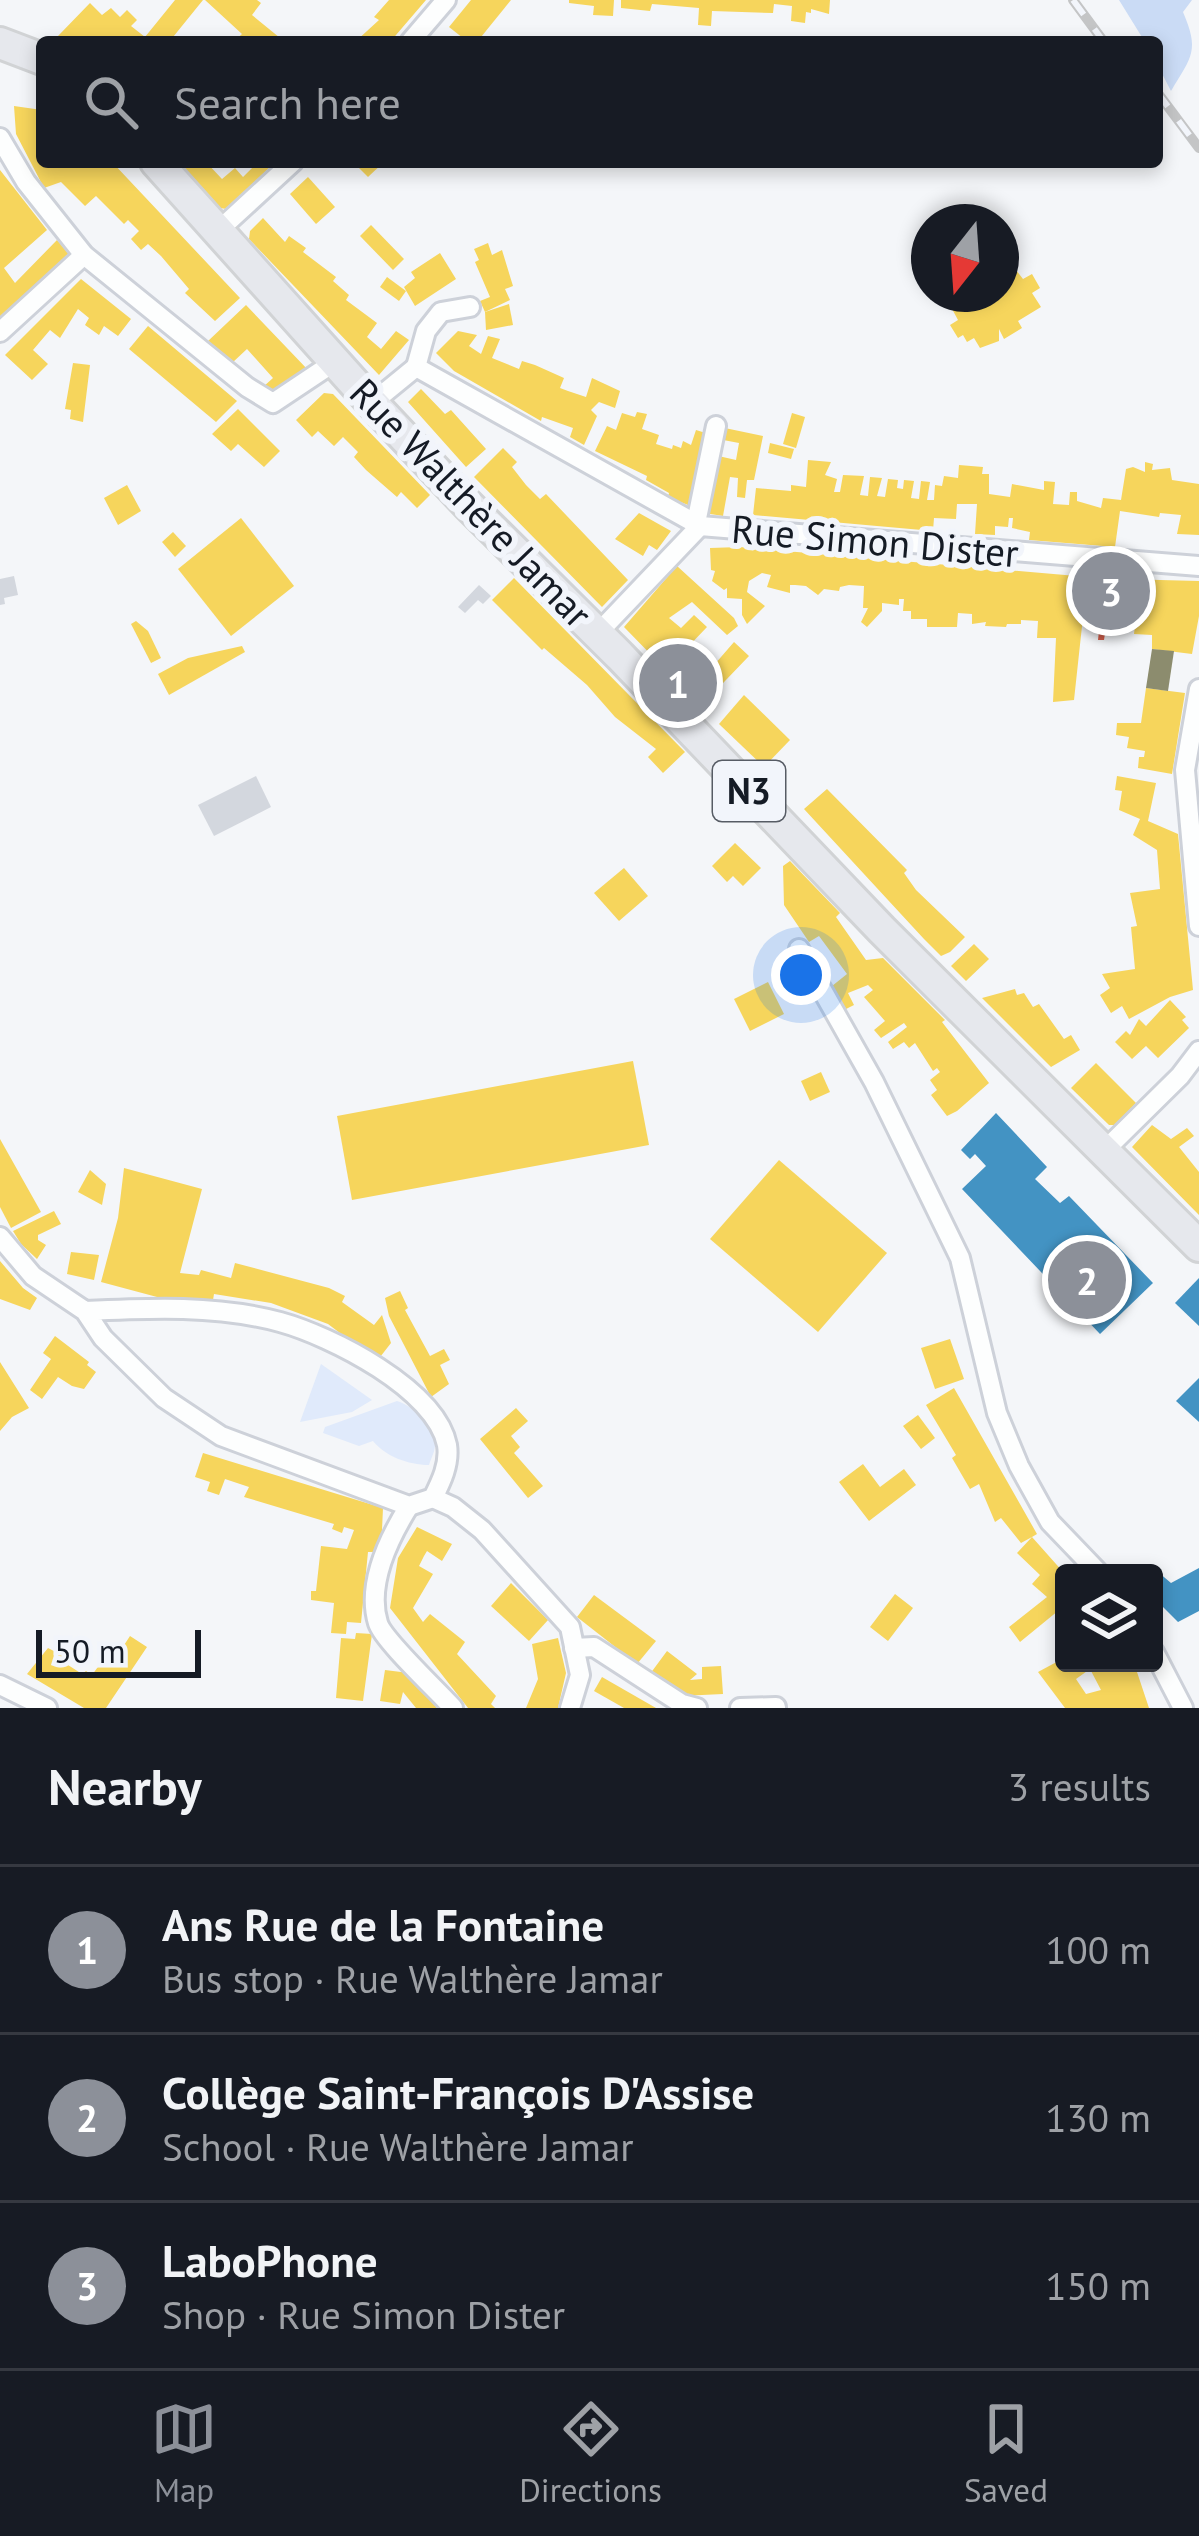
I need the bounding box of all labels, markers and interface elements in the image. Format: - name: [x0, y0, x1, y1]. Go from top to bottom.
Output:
- search box: [36, 36, 1163, 168]
- icon: search: [78, 69, 144, 135]
- text: Search here: [174, 73, 401, 131]
- north arrow: [911, 204, 1019, 312]
- street label: Rue Walthère Jamar: [339, 367, 603, 638]
- street label: Rue Simon Dister: [729, 503, 1021, 578]
- pin: 3: [1072, 546, 1150, 636]
- pin: 1: [639, 638, 717, 728]
- road number: N3: [713, 761, 785, 821]
- your location: [771, 945, 831, 1005]
- pin: 2: [1048, 1235, 1126, 1325]
- map controls: [1055, 1564, 1163, 1672]
- button: layers: [1055, 1564, 1163, 1672]
- scale bar: [36, 1624, 201, 1677]
- text: 50 m: [54, 1629, 126, 1672]
- text: Nearby: [48, 1753, 202, 1819]
- text: 3 results: [1008, 1761, 1151, 1812]
- text: Ans Rue de la Fontaine: [162, 1895, 604, 1953]
- text: 1: [76, 1924, 98, 1975]
- text: 100 m: [1045, 1924, 1151, 1975]
- text: Bus stop · Rue Walthère Jamar: [162, 1953, 663, 2004]
- text: Collège Saint-François D'Assise: [162, 2063, 754, 2121]
- text: 2: [76, 2092, 98, 2143]
- text: 130 m: [1045, 2092, 1151, 2143]
- text: School · Rue Walthère Jamar: [162, 2121, 634, 2172]
- text: LaboPhone: [162, 2231, 378, 2289]
- text: 3: [76, 2260, 98, 2311]
- text: 150 m: [1045, 2260, 1151, 2311]
- text: Shop · Rue Simon Dister: [162, 2289, 565, 2340]
- tab: Map: [151, 2396, 217, 2511]
- tab: Directions: [519, 2396, 662, 2511]
- tab: Saved: [964, 2396, 1048, 2511]

